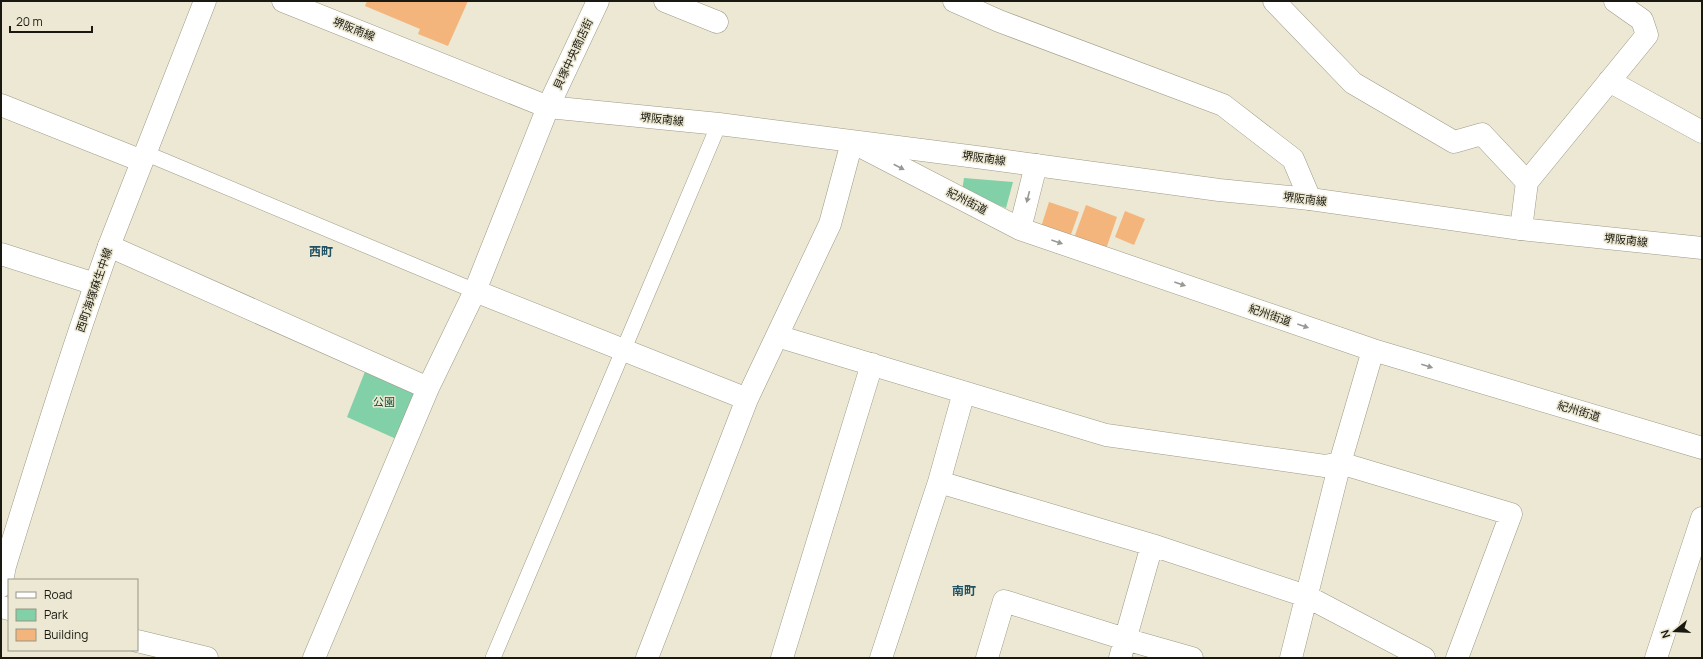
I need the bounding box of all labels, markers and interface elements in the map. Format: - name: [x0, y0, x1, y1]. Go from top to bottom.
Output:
- scale bar: [10, 8, 92, 34]
- text: 20 m: [16, 13, 43, 30]
- street label: 堺阪南線: [331, 13, 377, 44]
- street label: 貝塚中央商店街: [549, 16, 596, 92]
- street label: 堺阪南線: [639, 109, 685, 128]
- street label: 堺阪南線: [961, 147, 1007, 168]
- one-way arrow: [894, 163, 905, 170]
- street label: 紀州街道: [944, 184, 990, 217]
- street label: 堺阪南線: [1282, 188, 1328, 209]
- one-way arrow: [1025, 191, 1031, 203]
- street label: 堺阪南線: [1603, 230, 1649, 249]
- one-way arrow: [1052, 239, 1064, 245]
- district label: 西町: [309, 243, 333, 260]
- street label: 西町海塚麻生中線: [72, 246, 115, 334]
- one-way arrow: [1174, 281, 1186, 287]
- street label: 紀州街道: [1247, 300, 1293, 329]
- one-way arrow: [1297, 323, 1309, 329]
- one-way arrow: [1421, 363, 1433, 369]
- park label: 公園: [373, 394, 395, 409]
- street label: 紀州街道: [1556, 397, 1602, 424]
- legend: [8, 579, 138, 651]
- district label: 南町: [952, 582, 976, 599]
- text: Road: [44, 586, 72, 603]
- text: Park: [44, 606, 69, 623]
- north arrow: [1655, 611, 1695, 651]
- text: Building: [44, 626, 88, 643]
- text: N: [1657, 628, 1673, 640]

